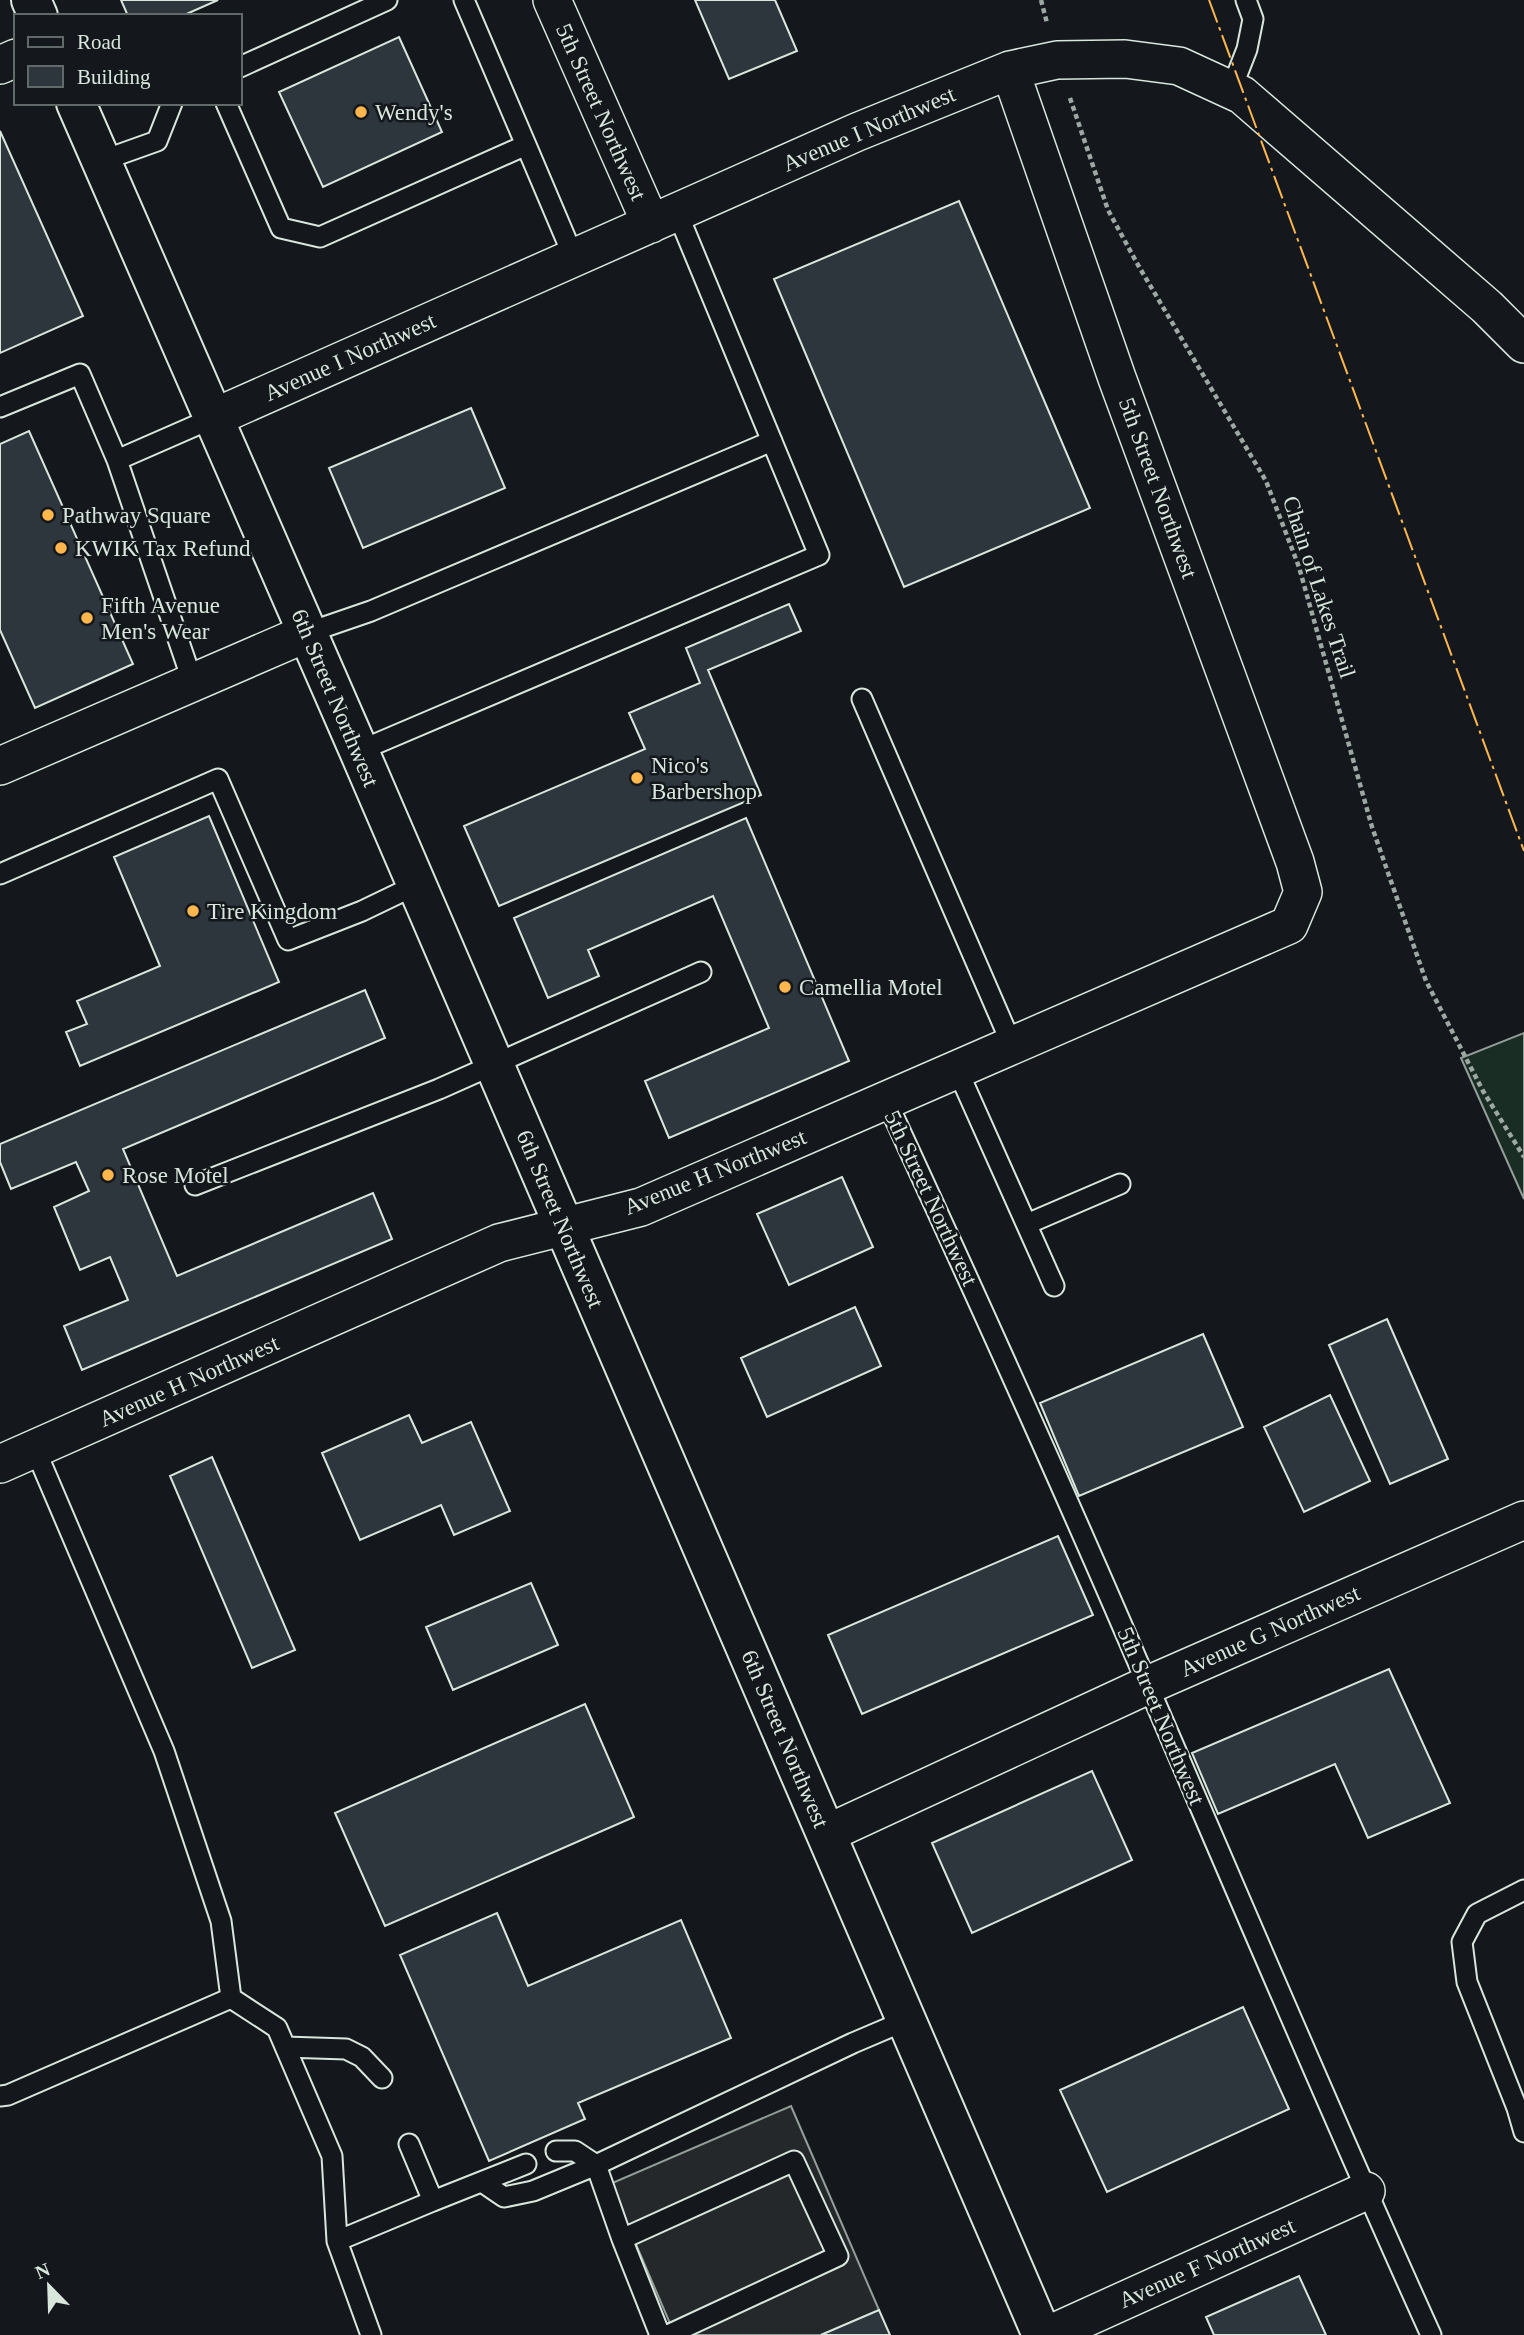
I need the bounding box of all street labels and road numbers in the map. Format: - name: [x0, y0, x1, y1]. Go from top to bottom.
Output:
- street label: 5th Street Northwest: [551, 20, 651, 205]
- street label: Avenue I Northwest: [779, 81, 959, 177]
- street label: Avenue I Northwest: [260, 308, 440, 406]
- street label: 5th Street Northwest: [1114, 394, 1203, 582]
- street label: Chain of Lakes Trail: [1278, 493, 1360, 681]
- street label: 6th Street Northwest: [286, 606, 384, 791]
- street label: 5th Street Northwest: [879, 1106, 983, 1290]
- street label: Avenue H Northwest: [620, 1124, 810, 1220]
- street label: 6th Street Northwest: [511, 1127, 609, 1312]
- street label: Avenue H Northwest: [95, 1330, 283, 1432]
- street label: Avenue G Northwest: [1176, 1580, 1364, 1682]
- street label: 5th Street Northwest: [1112, 1624, 1210, 1809]
- street label: 6th Street Northwest: [736, 1647, 834, 1832]
- street label: Avenue F Northwest: [1115, 2213, 1299, 2313]

